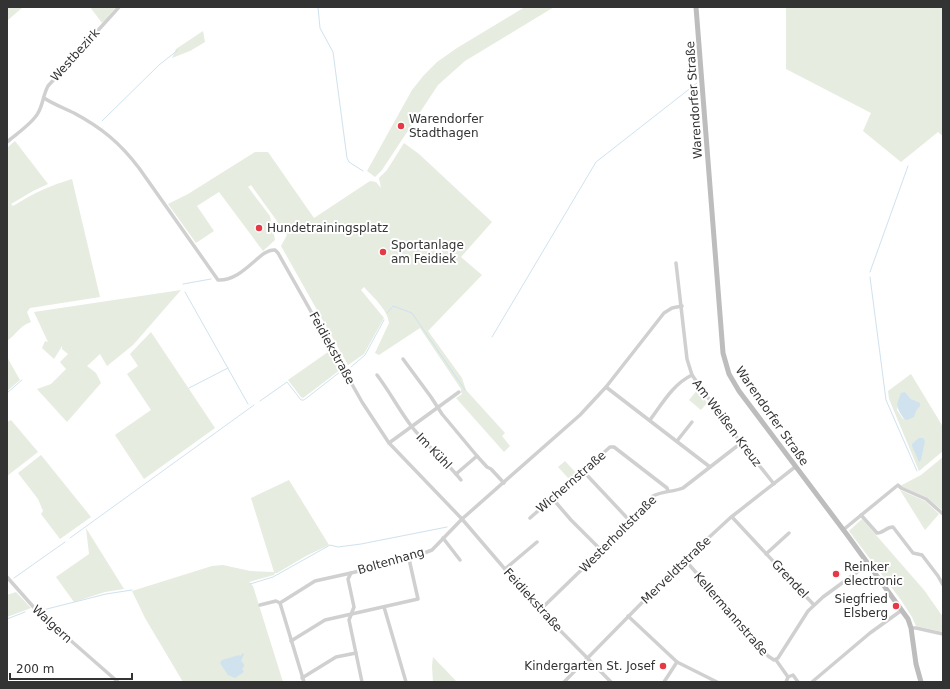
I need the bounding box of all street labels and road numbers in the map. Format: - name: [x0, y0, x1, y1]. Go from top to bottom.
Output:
- street label: Westbezirk: [48, 26, 102, 84]
- street label: Warendorfer Straße: [683, 41, 705, 159]
- street label: Feidiekstraße: [306, 309, 358, 387]
- street label: Warendorfer Straße: [732, 364, 812, 468]
- street label: Am Weißen Kreuz: [690, 377, 764, 469]
- street label: Im Kühl: [413, 430, 455, 472]
- street label: Wichernstraße: [534, 448, 608, 516]
- street label: Westerholtstraße: [577, 493, 659, 575]
- street label: Merveldtstraße: [638, 533, 714, 607]
- street label: Boltenhang: [356, 545, 426, 577]
- street label: Grendel: [769, 557, 811, 601]
- street label: Feidiekstraße: [501, 565, 565, 635]
- street label: Kellermannstraße: [691, 569, 771, 659]
- street label: Walgern: [29, 602, 75, 646]

